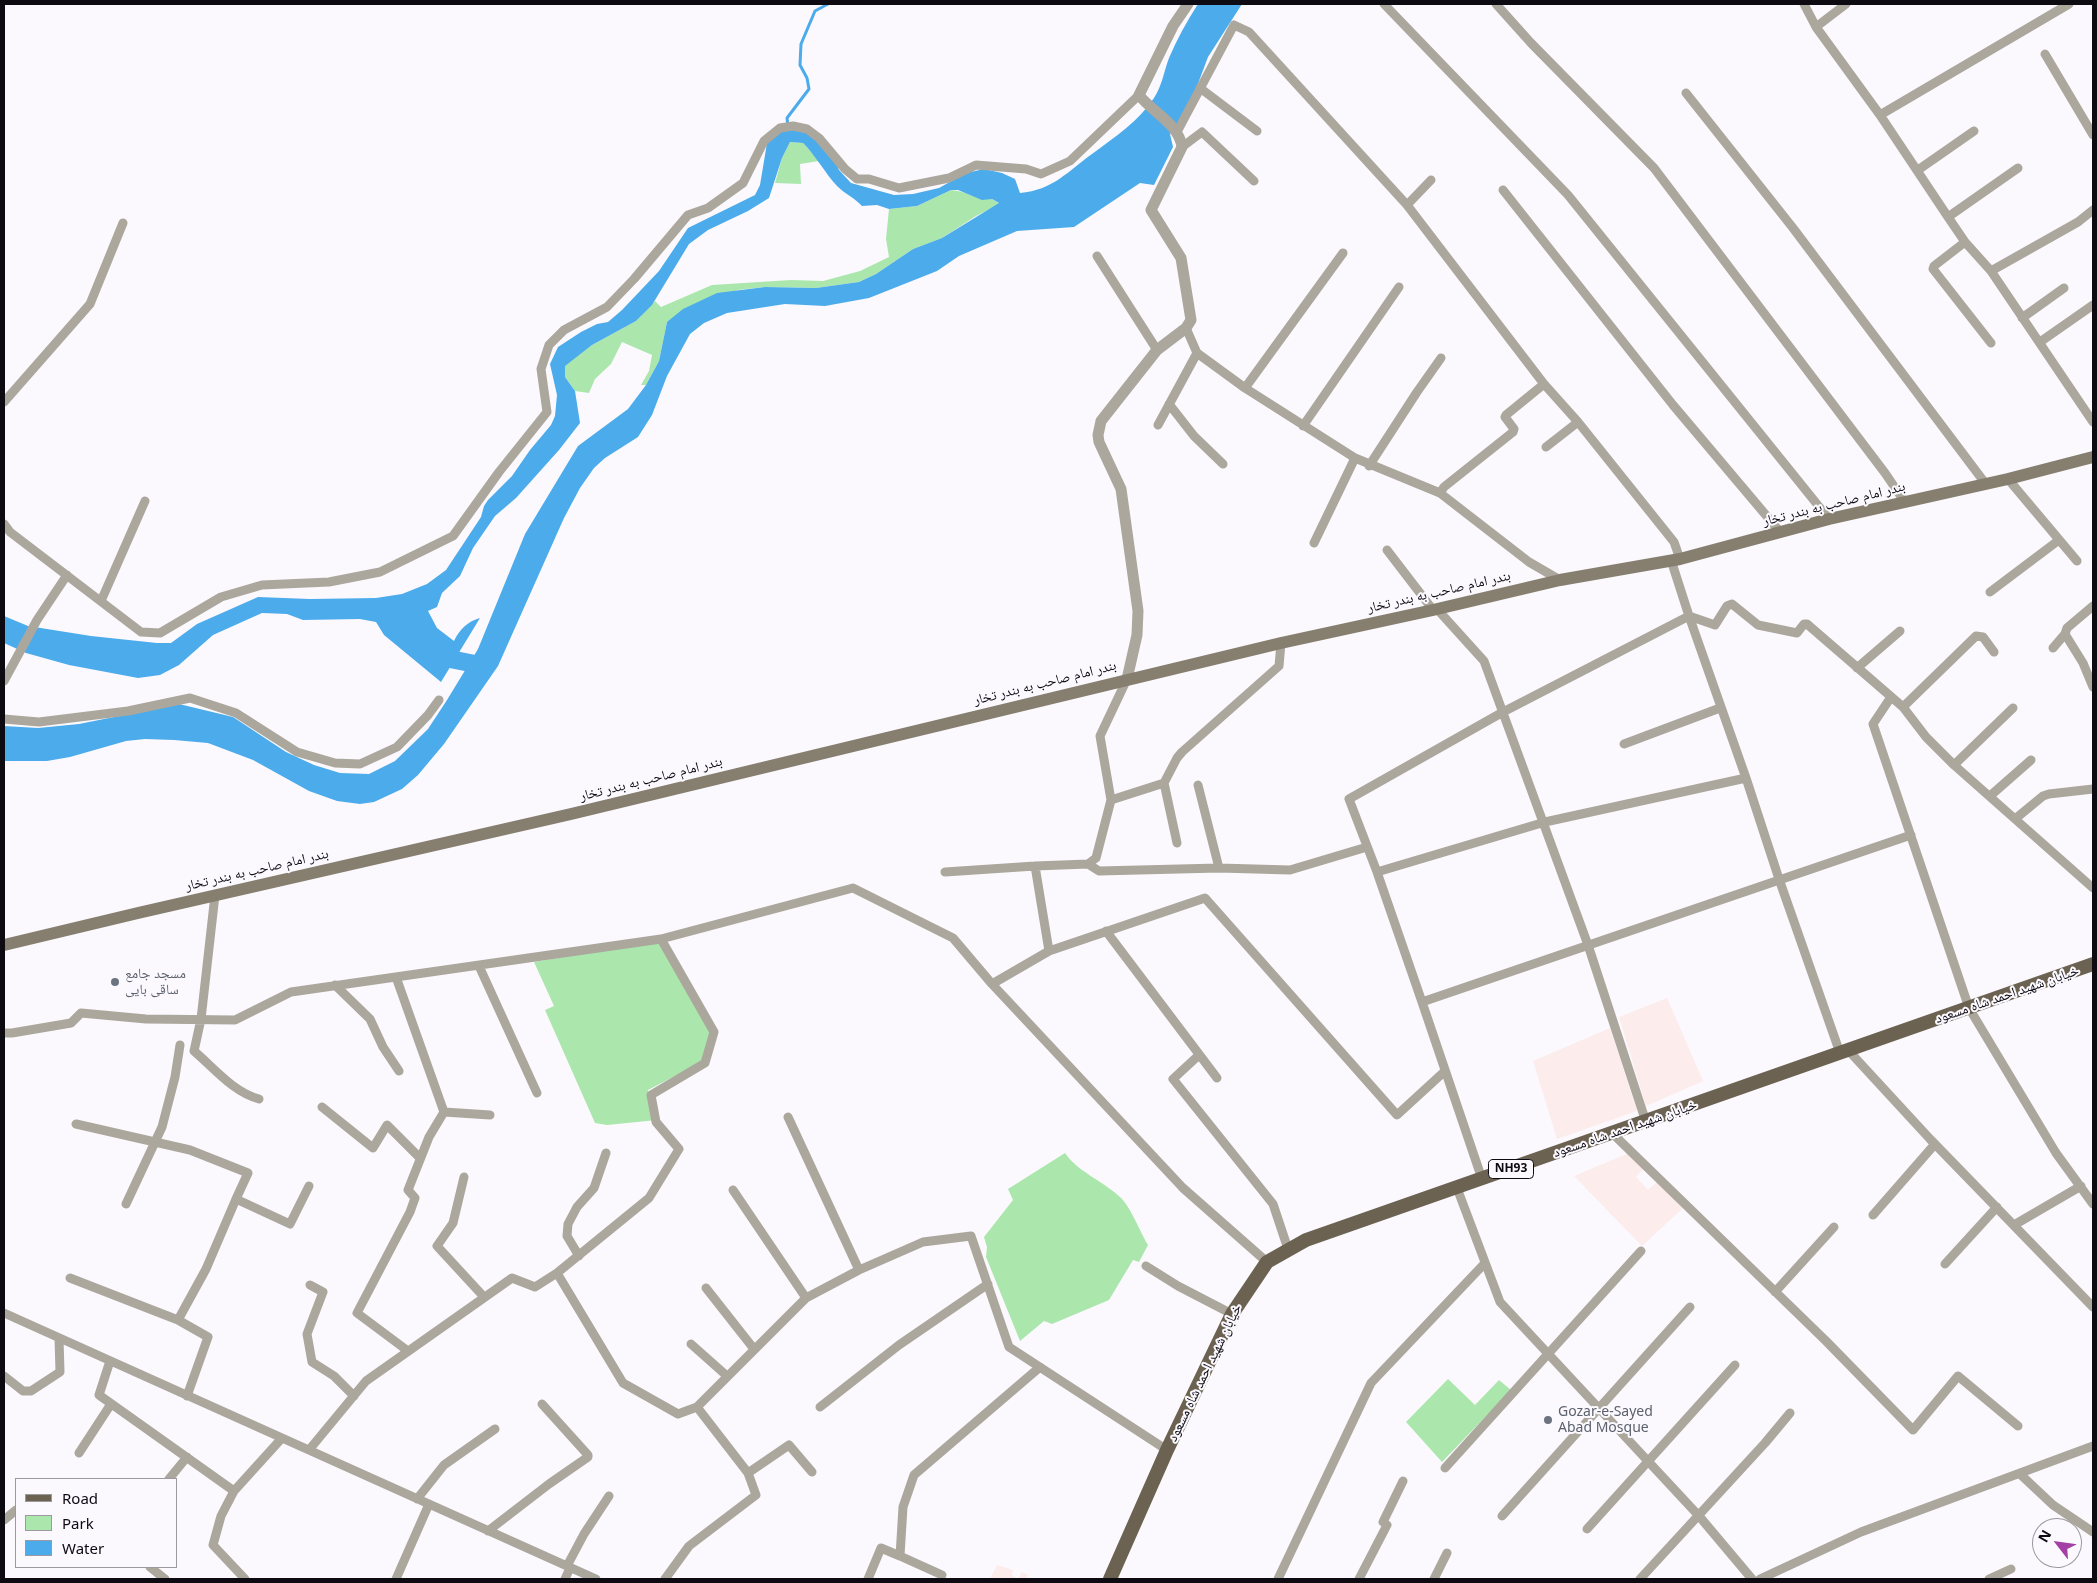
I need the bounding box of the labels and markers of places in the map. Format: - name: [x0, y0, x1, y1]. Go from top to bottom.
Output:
- place label: مسجد جامع ساقی بایی: [125, 966, 186, 999]
- marker: مسجد جامع ساقی بایی: [109, 976, 121, 988]
- place label: Gozar-e-Sayed Abad Mosque: [1558, 1404, 1653, 1436]
- marker: Gozar-e-Sayed Abad Mosque: [1542, 1414, 1554, 1426]

